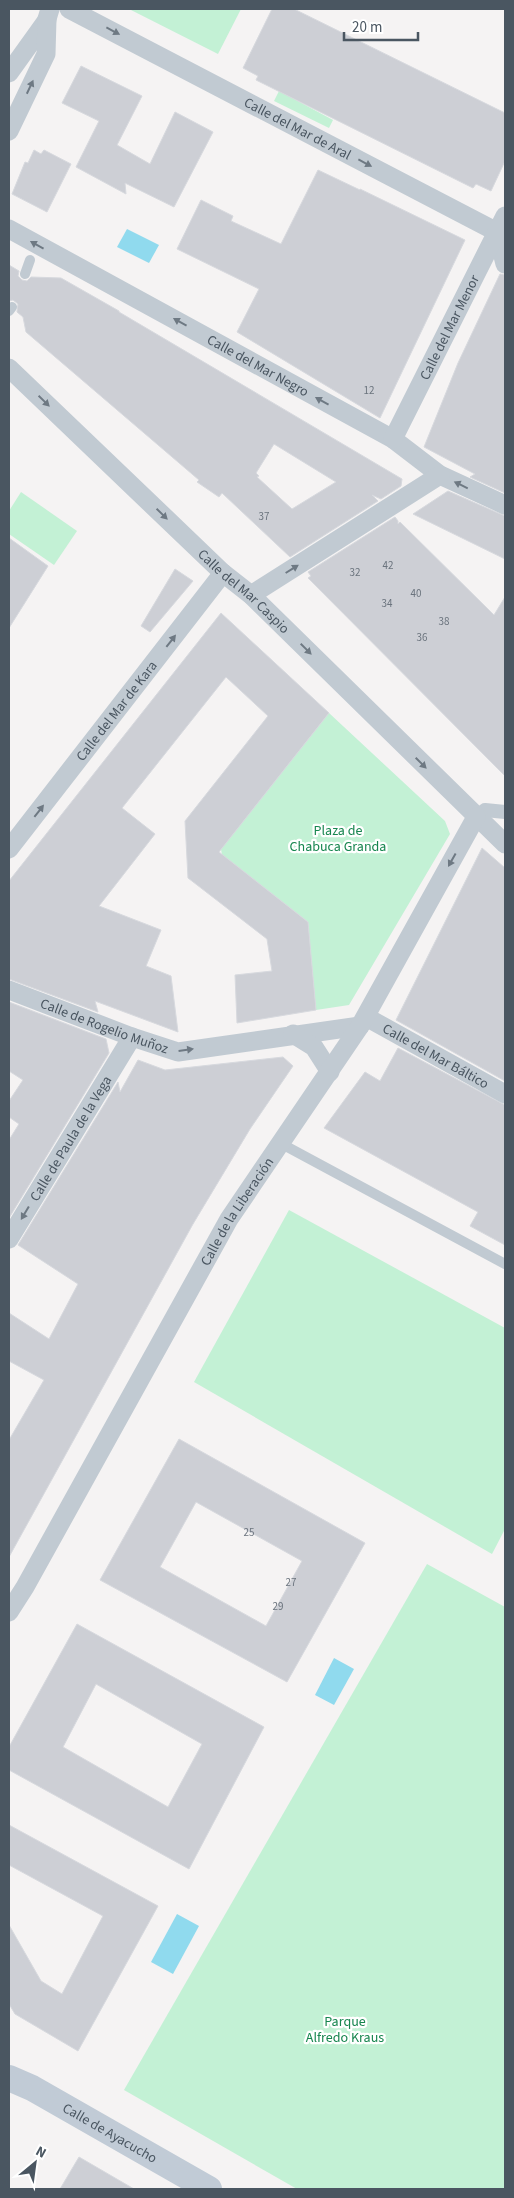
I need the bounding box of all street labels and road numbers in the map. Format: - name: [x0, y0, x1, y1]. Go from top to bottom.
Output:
- street label: Calle del Mar de Aral: [240, 93, 355, 166]
- street label: Calle del Mar Menor: [415, 272, 485, 384]
- street label: Calle del Mar Negro: [203, 330, 312, 402]
- street label: Calle del Mar Caspio: [193, 545, 294, 639]
- street label: Calle del Mar de Kara: [72, 657, 162, 766]
- street label: Calle de Rogelio Muñoz: [37, 994, 171, 1059]
- street label: Calle del Mar Báltico: [379, 1019, 492, 1094]
- street label: Calle de Paula de la Vega: [25, 1072, 117, 1205]
- street label: Calle de la Liberación: [196, 1154, 279, 1270]
- street label: Calle de Ayacucho: [59, 2098, 161, 2168]

